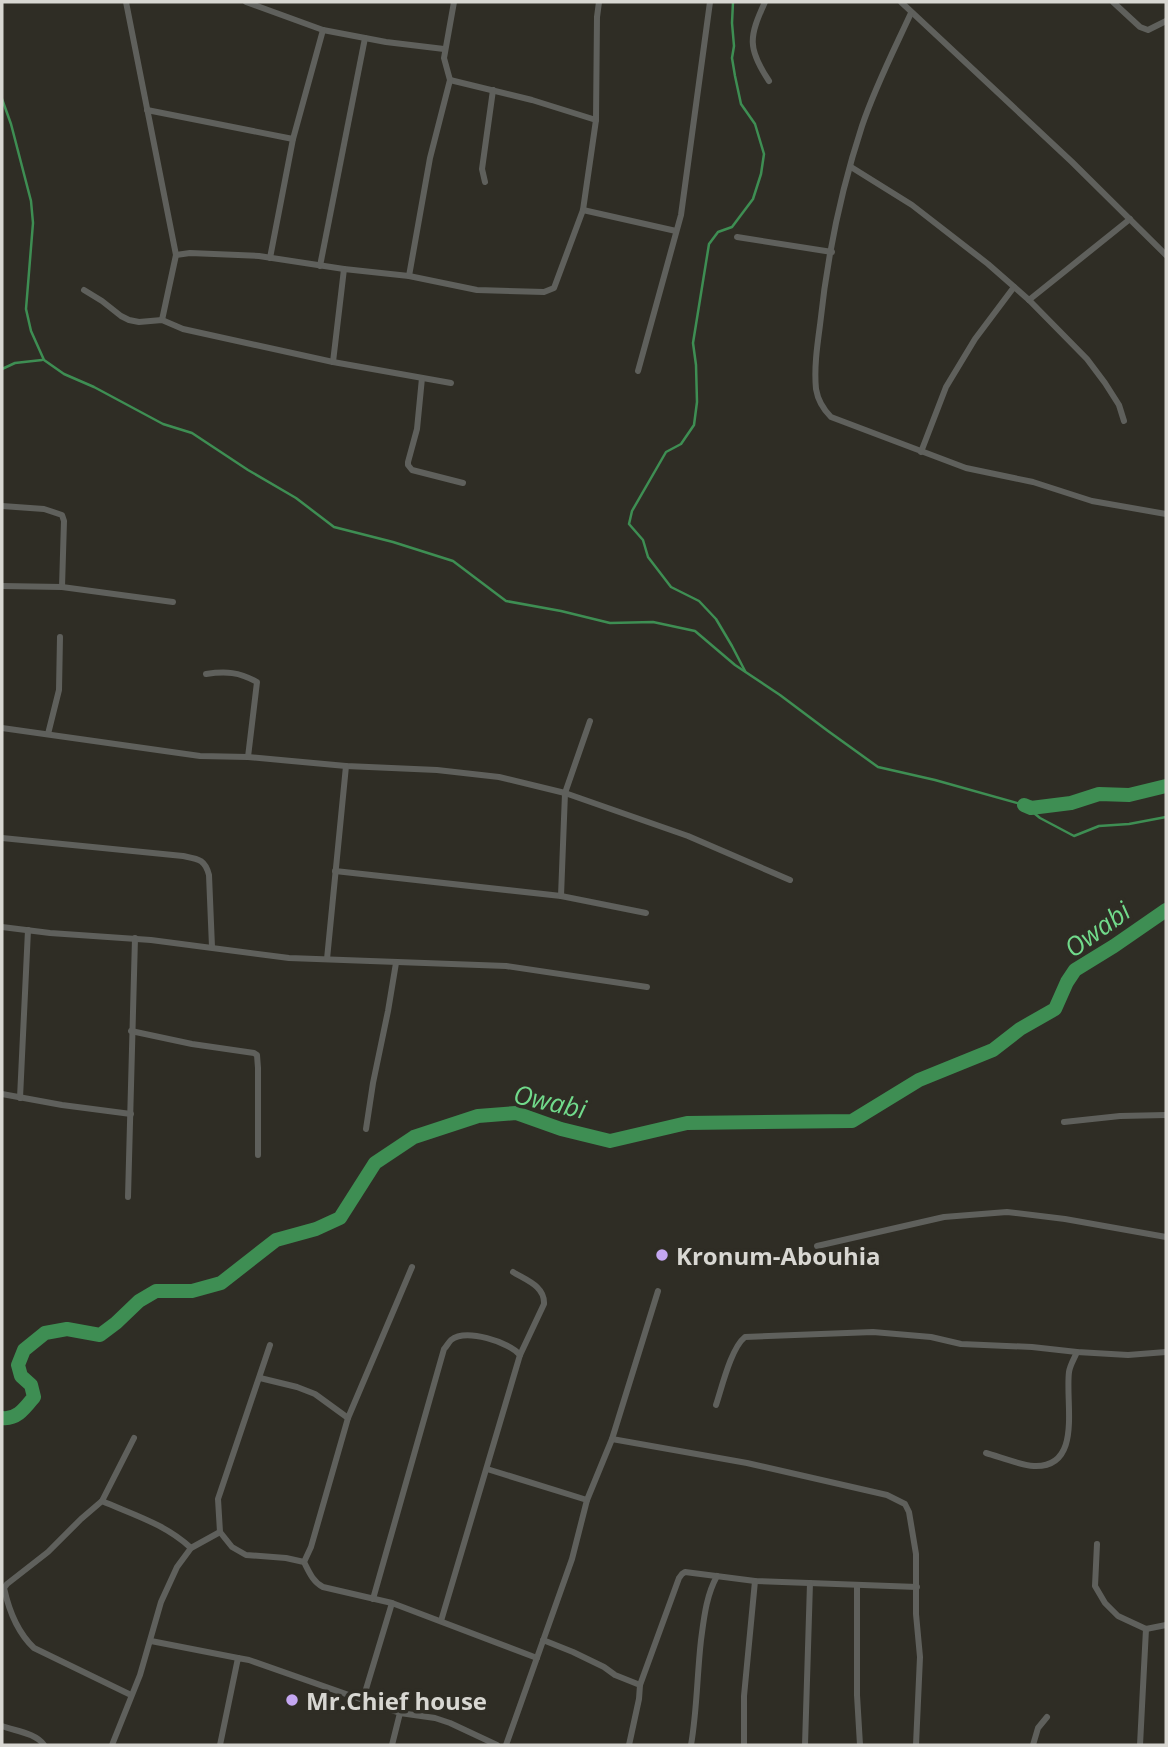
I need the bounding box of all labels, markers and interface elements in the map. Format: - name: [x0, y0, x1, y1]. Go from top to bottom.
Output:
- water label: Owabi: [1057, 893, 1138, 965]
- water label: Owabi: [510, 1075, 590, 1127]
- place label: Kronum-Abouhia: [676, 1239, 881, 1272]
- marker: Kronum-Abouhia: [654, 1247, 670, 1263]
- place label: Mr.Chief house: [306, 1684, 487, 1717]
- marker: Mr.Chief house: [284, 1692, 300, 1708]

